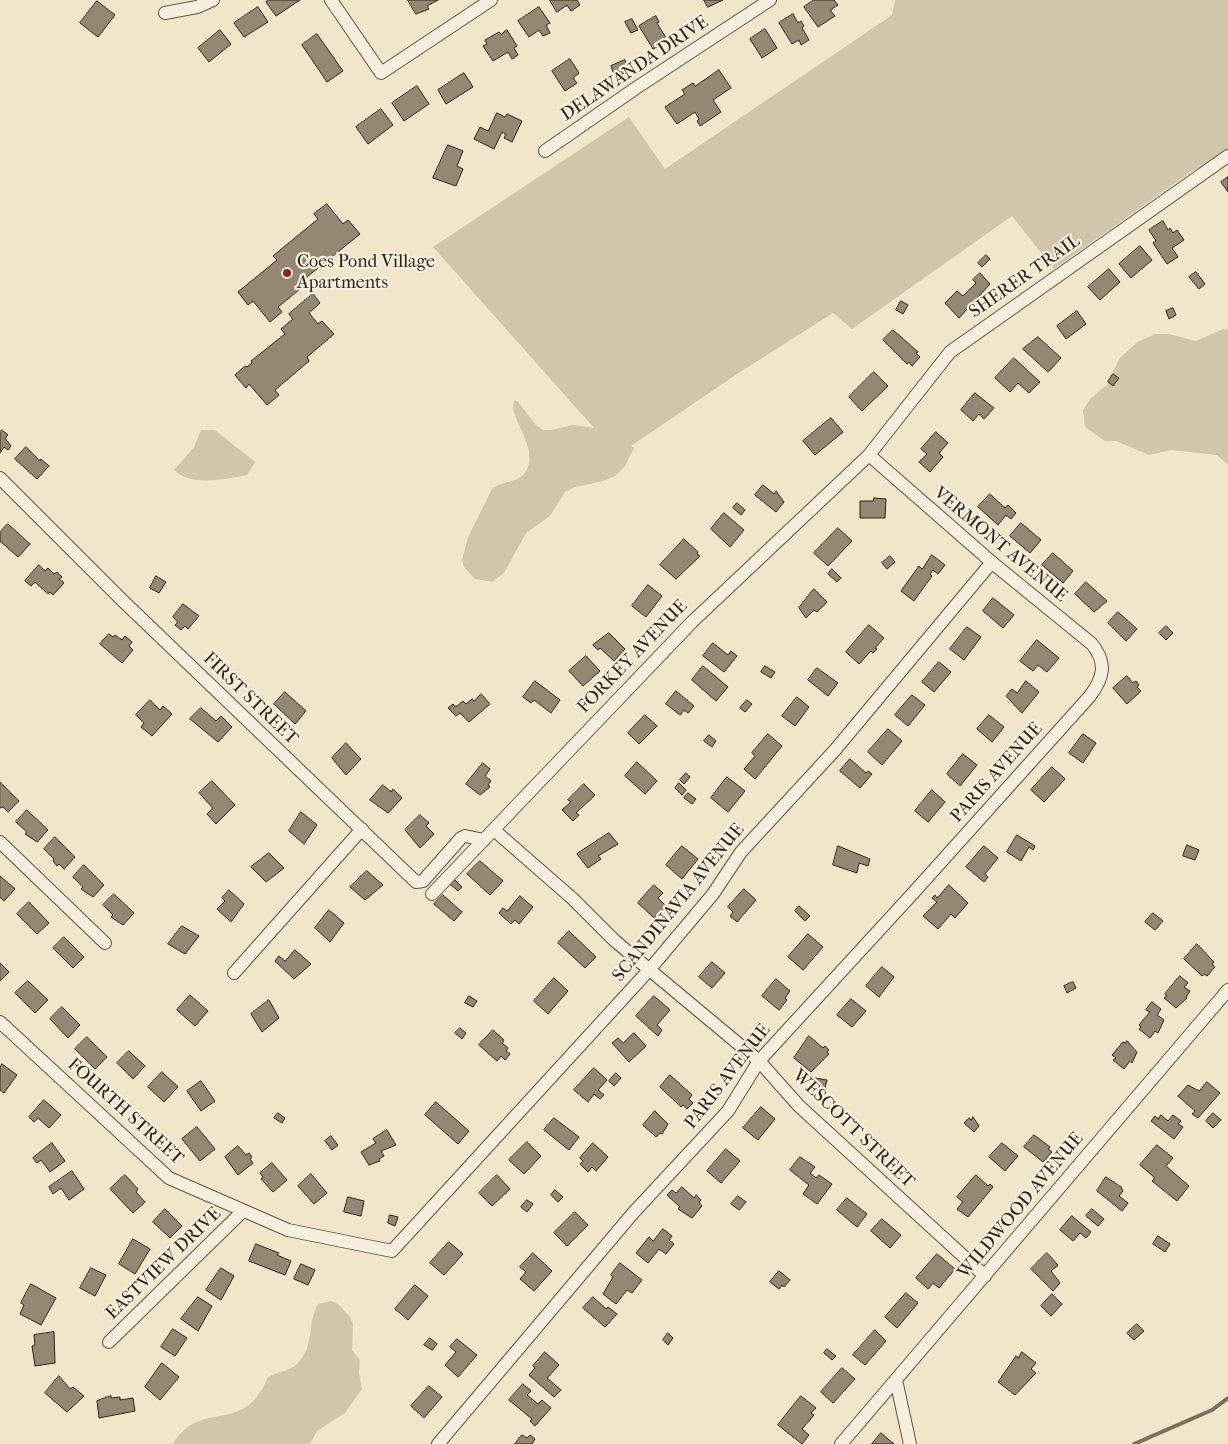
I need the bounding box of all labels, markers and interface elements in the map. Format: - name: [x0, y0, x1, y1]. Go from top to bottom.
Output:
- street label: DELAWANDA DRIVE: [557, 12, 713, 126]
- street label: SHERER TRAIL: [965, 231, 1085, 323]
- place label: Coes Pond Village Apartments: [297, 252, 435, 294]
- marker: Coes Pond Village Apartments: [281, 267, 293, 279]
- street label: VERMONT AVENUE: [929, 483, 1071, 607]
- street label: FORKEY AVENUE: [574, 596, 692, 718]
- street label: FIRST STREET: [198, 648, 302, 750]
- street label: PARIS AVENUE: [946, 719, 1048, 827]
- street label: SCANDINAVIA AVENUE: [608, 820, 750, 986]
- street label: PARIS AVENUE: [680, 1020, 776, 1134]
- street label: FOURTH STREET: [62, 1054, 188, 1170]
- street label: WESCOTT STREET: [787, 1065, 919, 1193]
- street label: WILDWOOD AVENUE: [954, 1129, 1088, 1283]
- street label: EASTVIEW DRIVE: [102, 1203, 226, 1325]

